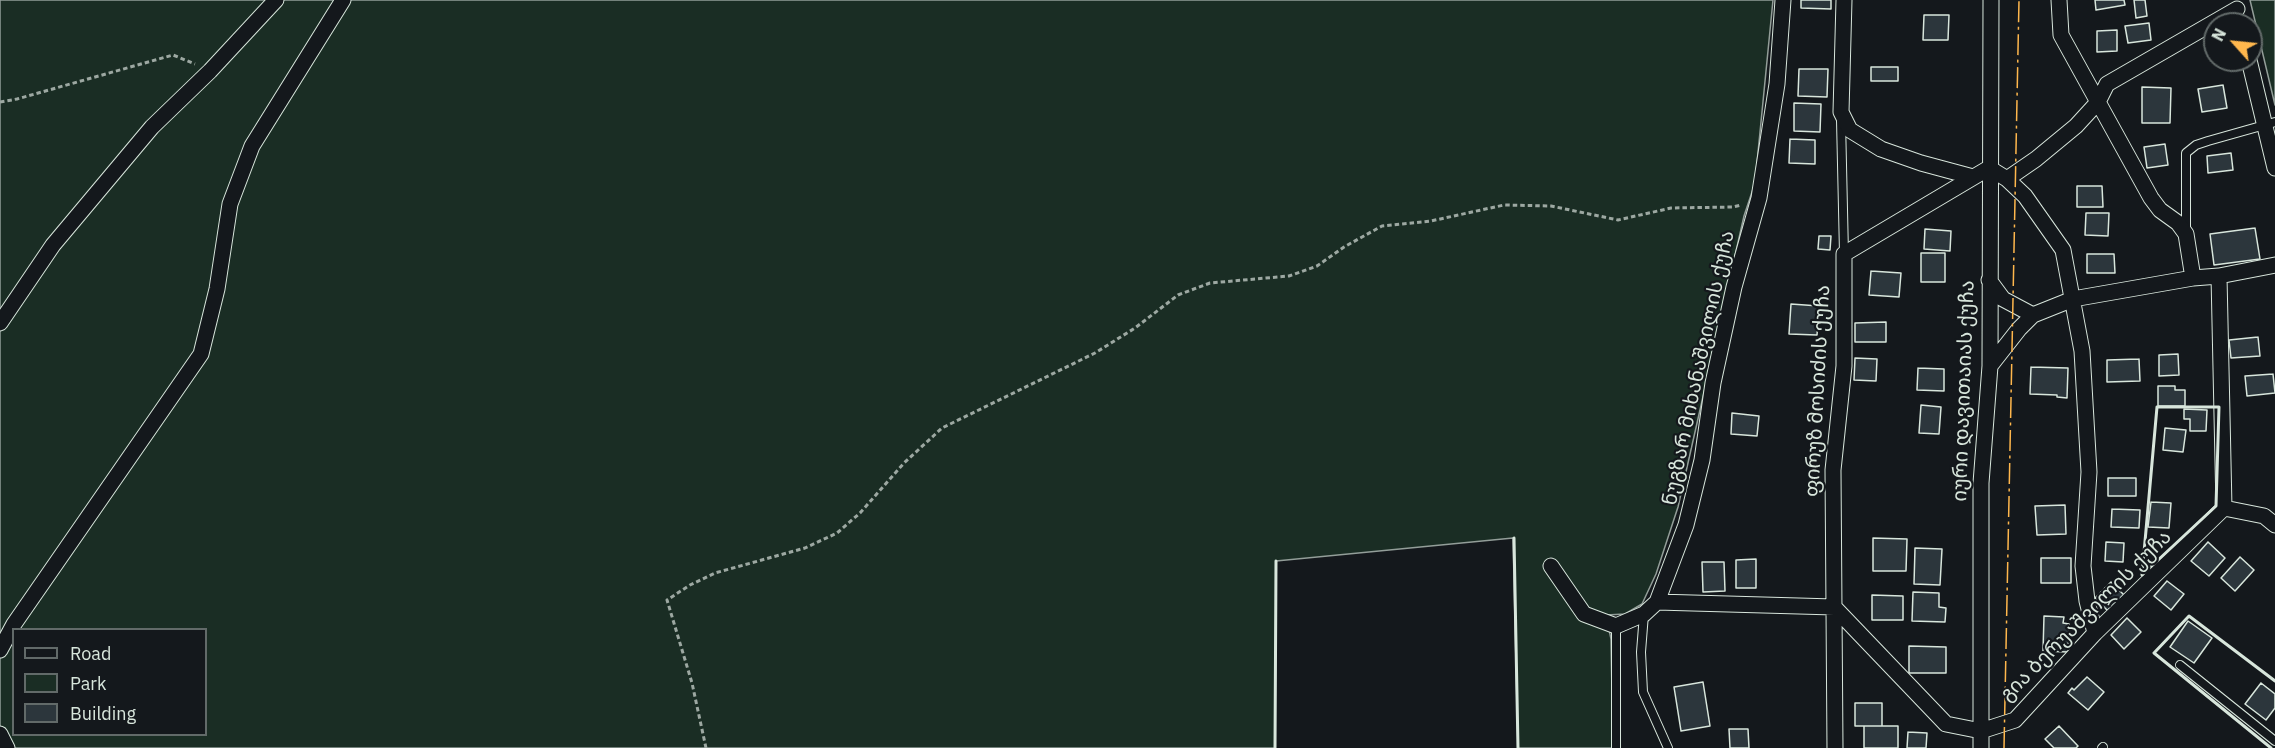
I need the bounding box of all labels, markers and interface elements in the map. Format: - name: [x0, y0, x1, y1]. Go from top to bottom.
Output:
- north arrow: [2203, 12, 2263, 72]
- text: N: [2207, 25, 2230, 44]
- street label: ნუგზარ მიხანაშვილის ქუჩა: [1658, 228, 1740, 508]
- street label: იური დავითაიას ქუჩა: [1948, 280, 1980, 502]
- street label: ფირუზ მოსიძის ქუჩა: [1800, 284, 1836, 498]
- street label: გია ბერუაშვილის ქუჩა: [1995, 525, 2177, 707]
- legend: [12, 628, 207, 736]
- text: Road: [70, 642, 111, 665]
- text: Park: [70, 672, 106, 695]
- text: Building: [70, 702, 136, 725]

